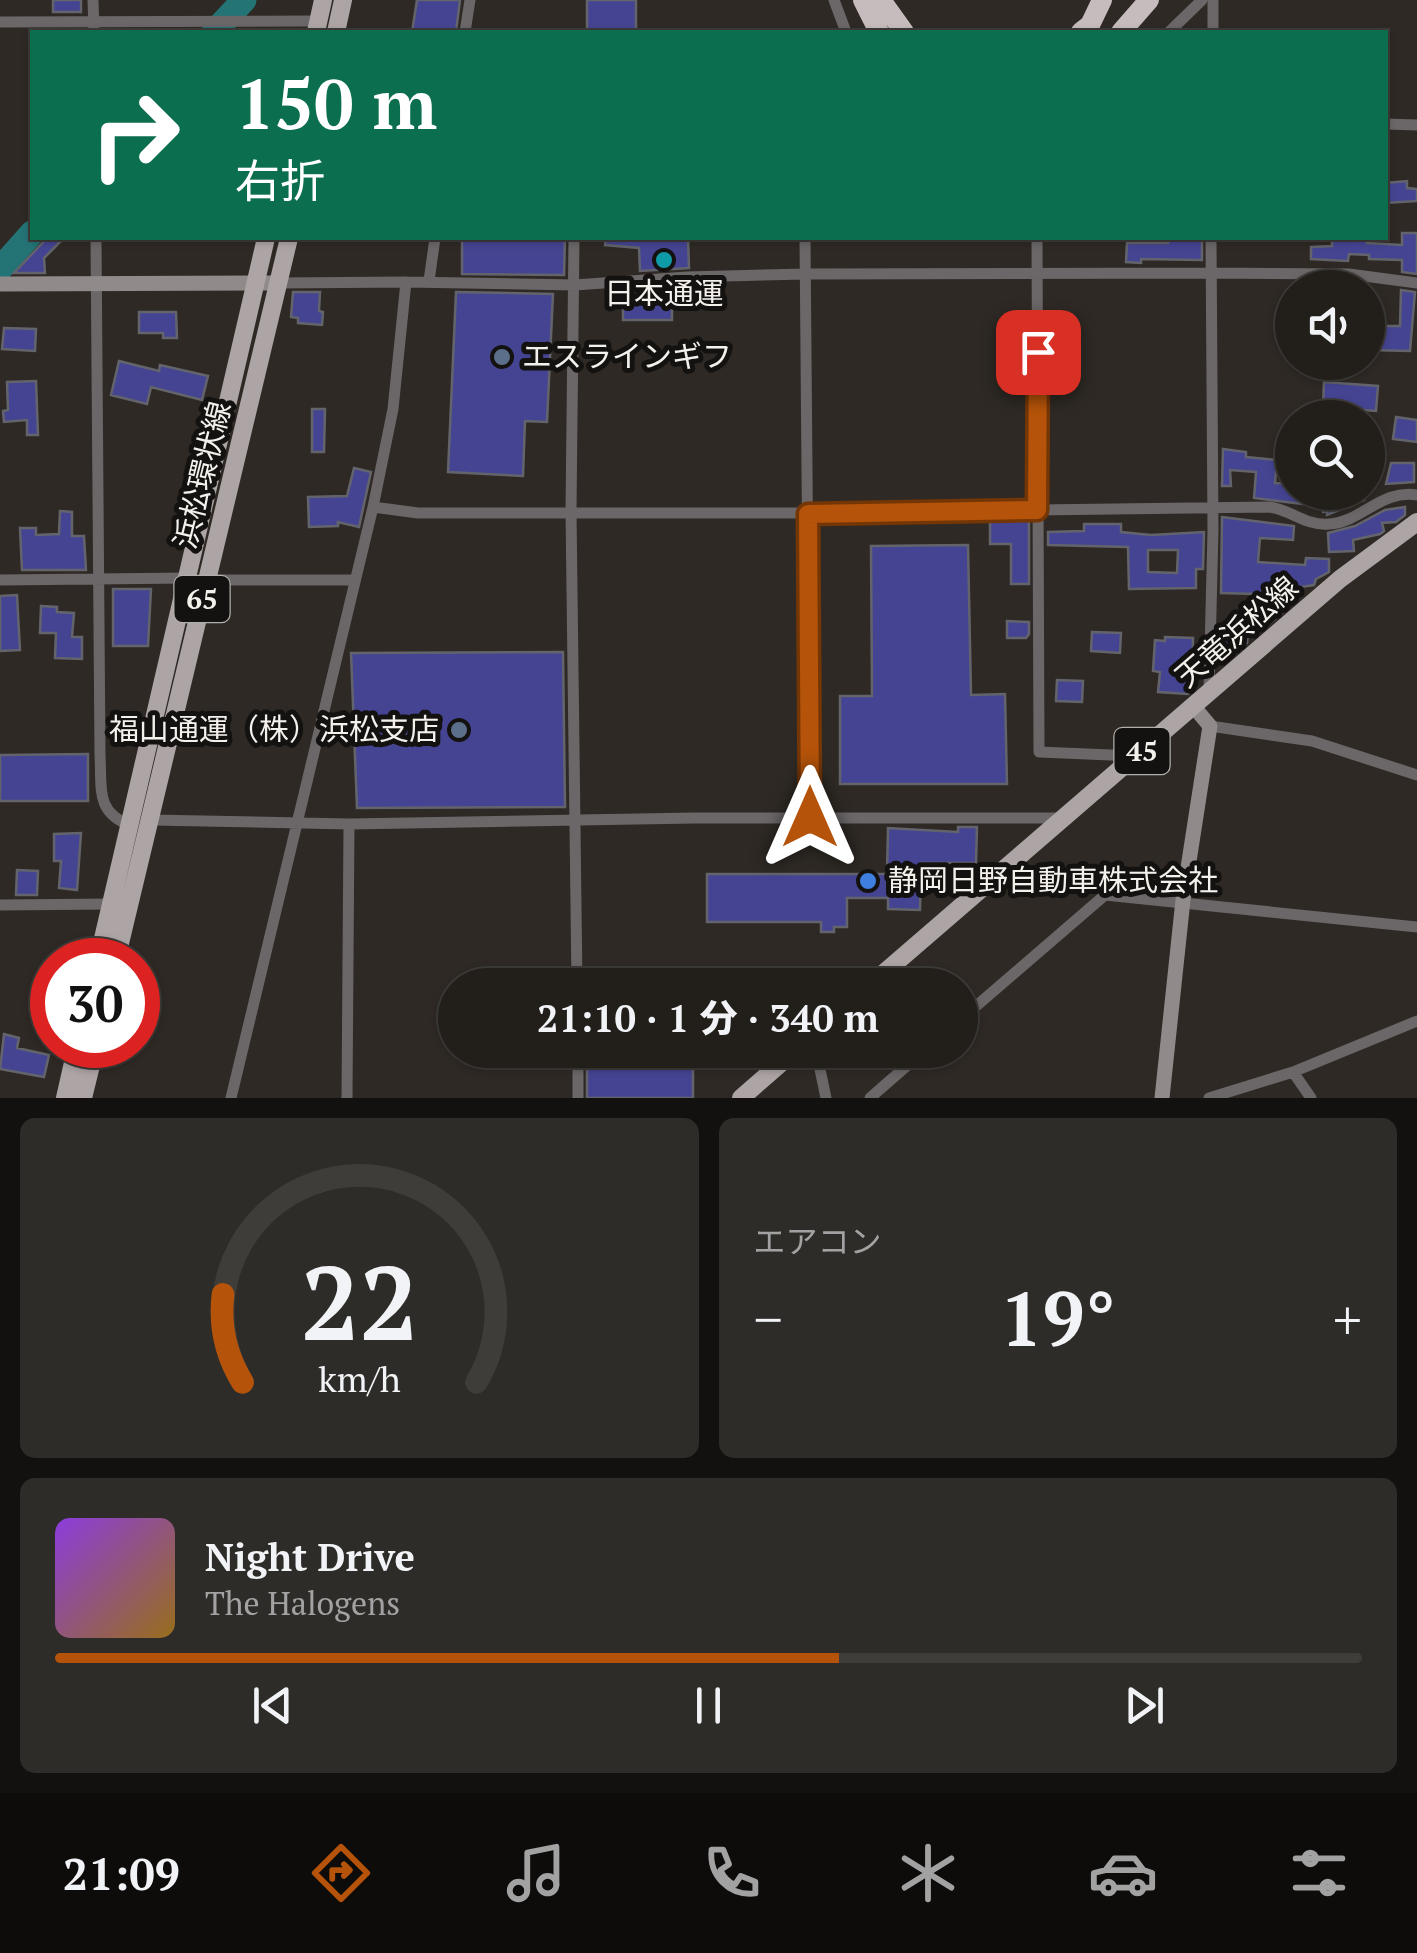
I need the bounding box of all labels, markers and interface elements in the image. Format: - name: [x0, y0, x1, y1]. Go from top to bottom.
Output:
- text: 150 m: [235, 56, 437, 149]
- icon: right: [70, 70, 200, 200]
- text: 右折: [235, 150, 325, 210]
- marker: 日本通運: [653, 249, 675, 271]
- map controls: [1275, 270, 1385, 510]
- button: sound: [1275, 270, 1385, 380]
- place label: 日本通運: [604, 273, 724, 313]
- pin: [996, 310, 1081, 395]
- icon: arrive: [1011, 325, 1066, 380]
- place label: エスラインギフ: [522, 336, 732, 376]
- marker: エスラインギフ: [491, 346, 513, 368]
- street label: 浜松環状線: [164, 397, 240, 552]
- button: search: [1275, 400, 1385, 510]
- street label: 天竜浜松線: [1167, 567, 1306, 696]
- road number: 65: [174, 576, 230, 622]
- place label: 福山通運（株）浜松支店: [109, 709, 439, 749]
- marker: 福山通運（株）浜松支店: [448, 719, 470, 741]
- road number: 45: [1114, 728, 1170, 774]
- position arrow: [758, 765, 862, 869]
- place label: 静岡日野自動車株式会社: [888, 860, 1218, 900]
- marker: 静岡日野自動車株式会社: [857, 870, 879, 892]
- speed limit sign: 30: [30, 938, 160, 1068]
- text: 21:10 · 1 分 · 340 m: [537, 993, 879, 1043]
- text: エアコン: [754, 1220, 882, 1262]
- text: 22: [300, 1232, 418, 1370]
- text: 19°: [1000, 1268, 1116, 1367]
- text: −: [754, 1282, 783, 1355]
- text: +: [1333, 1282, 1362, 1355]
- text: km/h: [318, 1355, 401, 1402]
- text: Night Drive: [205, 1532, 415, 1582]
- text: The Halogens: [205, 1582, 400, 1624]
- icon: previous: [245, 1678, 300, 1733]
- icon: pause: [681, 1678, 736, 1733]
- icon: next: [1117, 1678, 1172, 1733]
- icon: directions: [306, 1838, 376, 1908]
- icon: music: [501, 1838, 571, 1908]
- icon: phone: [697, 1838, 767, 1908]
- icon: climate: [893, 1838, 963, 1908]
- icon: car: [1088, 1838, 1158, 1908]
- icon: filters: [1284, 1838, 1354, 1908]
- text: 21:09: [63, 1843, 180, 1903]

